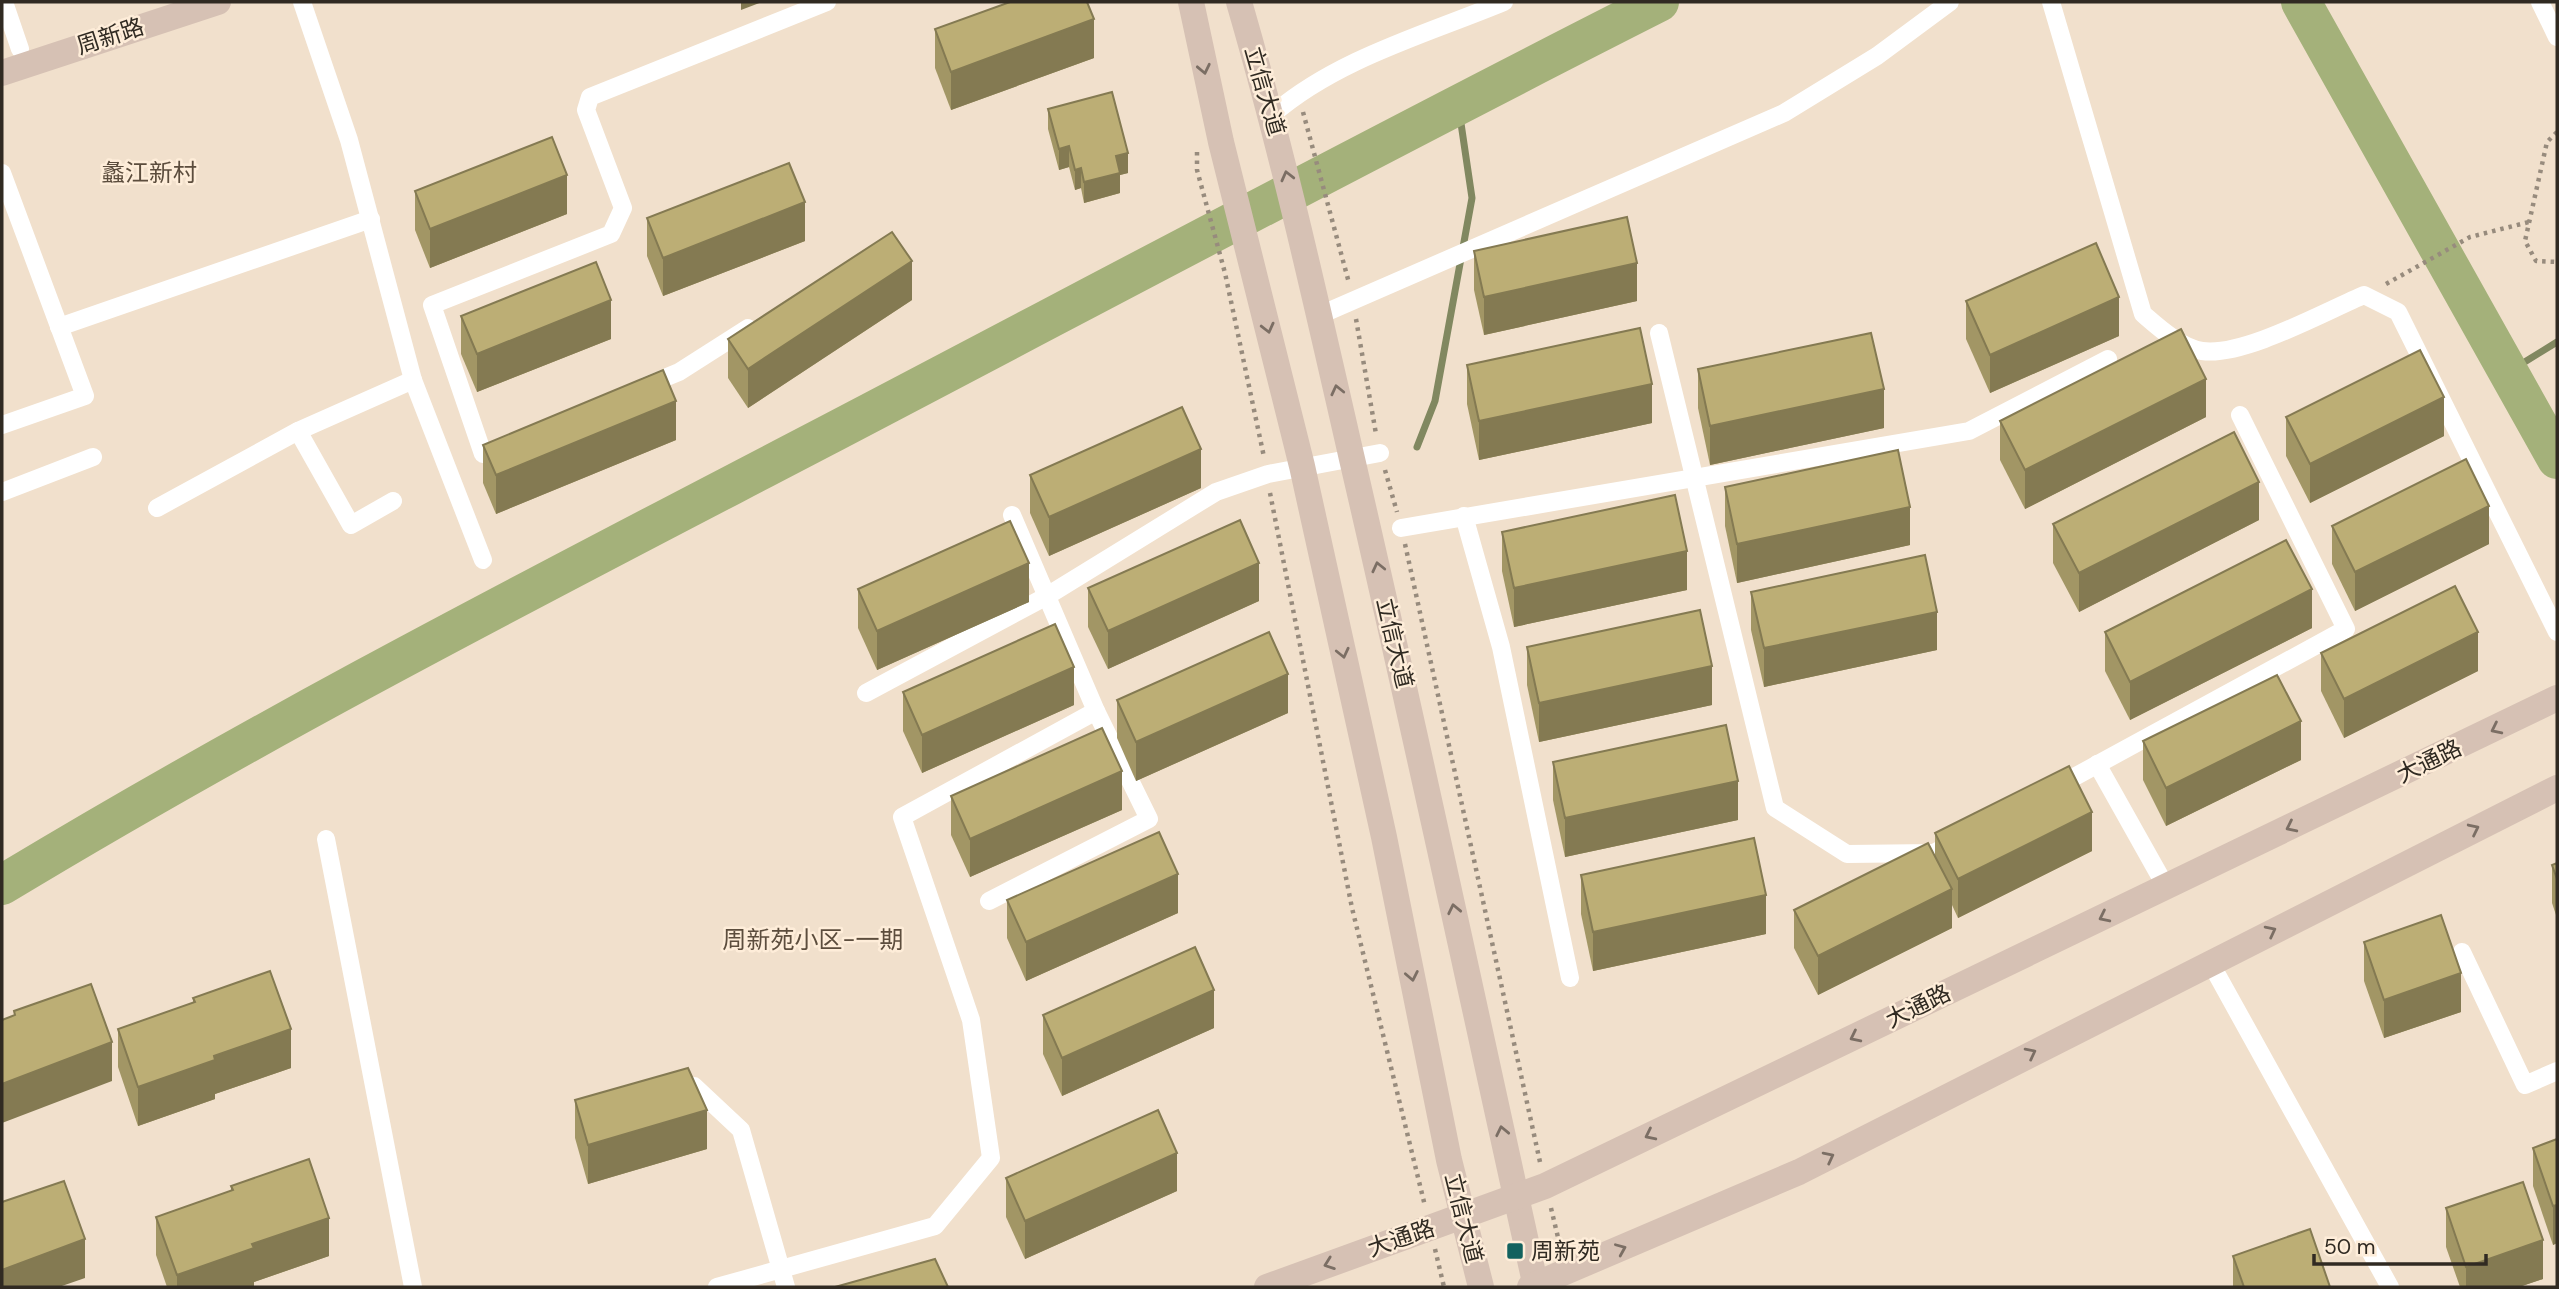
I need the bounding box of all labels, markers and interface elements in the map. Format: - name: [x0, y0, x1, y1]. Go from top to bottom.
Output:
- street label: 周新路: [73, 11, 147, 61]
- street label: 立信大道: [1238, 43, 1292, 139]
- one-way arrow: [1196, 63, 1211, 75]
- district label: 蠡江新村: [101, 157, 197, 188]
- one-way arrow: [1281, 170, 1295, 182]
- one-way arrow: [1260, 322, 1274, 334]
- one-way arrow: [1330, 384, 1345, 396]
- one-way arrow: [1371, 561, 1386, 573]
- street label: 立信大道: [1370, 595, 1420, 691]
- one-way arrow: [1335, 647, 1350, 659]
- one-way arrow: [2491, 720, 2503, 734]
- street label: 大通路: [2391, 732, 2467, 790]
- one-way arrow: [2286, 819, 2298, 833]
- one-way arrow: [2467, 824, 2479, 838]
- one-way arrow: [1448, 903, 1462, 915]
- one-way arrow: [2099, 909, 2111, 923]
- district label: 周新苑小区-一期: [723, 924, 903, 955]
- one-way arrow: [2264, 926, 2276, 940]
- one-way arrow: [1404, 970, 1419, 982]
- street label: 大通路: [1880, 977, 1956, 1035]
- one-way arrow: [1850, 1028, 1862, 1042]
- one-way arrow: [2024, 1048, 2036, 1062]
- one-way arrow: [1495, 1125, 1510, 1137]
- one-way arrow: [1645, 1127, 1657, 1141]
- one-way arrow: [1822, 1152, 1834, 1165]
- street label: 立信大道: [1438, 1170, 1490, 1266]
- street label: 大通路: [1363, 1213, 1439, 1263]
- scale bar: [2314, 1222, 2486, 1266]
- text: 50 m: [2324, 1233, 2375, 1261]
- place label: 周新苑: [1531, 1236, 1600, 1266]
- marker: 周新苑: [1505, 1241, 1525, 1261]
- one-way arrow: [1614, 1243, 1626, 1257]
- one-way arrow: [1324, 1255, 1336, 1269]

